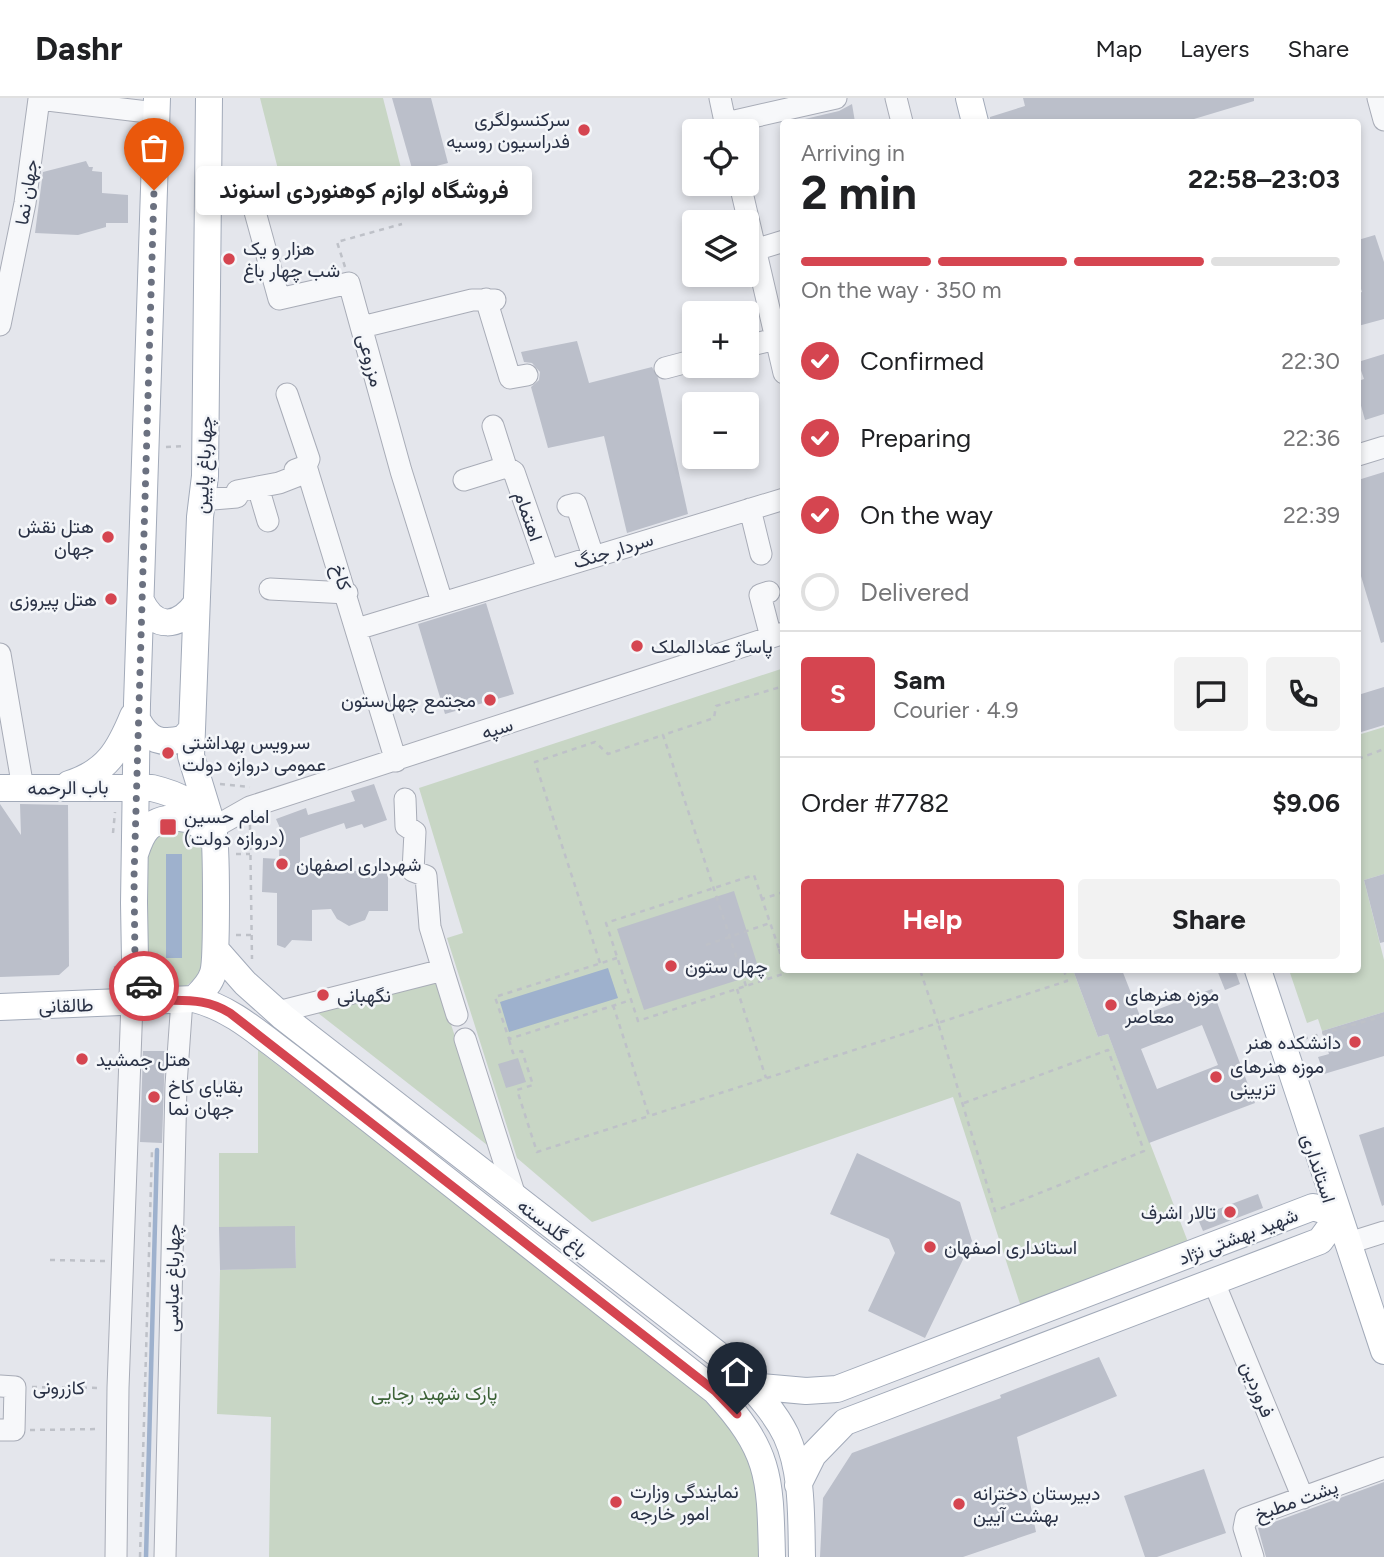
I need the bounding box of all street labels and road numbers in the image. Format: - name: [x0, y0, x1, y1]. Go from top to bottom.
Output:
- street label: جهان نما: [10, 158, 43, 226]
- street label: مزروعی: [352, 331, 389, 389]
- street label: چهارباغ پایین: [189, 415, 220, 515]
- street label: اهتمام: [508, 488, 548, 545]
- street label: سردار جنگ: [570, 527, 656, 574]
- street label: کاخ: [326, 561, 356, 593]
- street label: سپه: [479, 713, 516, 746]
- street label: باب الرحمه: [27, 775, 109, 800]
- street label: طالقانی: [38, 993, 94, 1018]
- street label: استانداری: [1297, 1131, 1341, 1206]
- street label: باغ گلدسته: [512, 1194, 592, 1264]
- street label: شهید بهشتی نژاد: [1175, 1203, 1301, 1270]
- street label: چهارباغ عباسی: [160, 1224, 187, 1332]
- street label: فروردین: [1236, 1358, 1279, 1421]
- street label: کازرونی: [33, 1376, 85, 1399]
- street label: پشت مطبخ: [1251, 1475, 1342, 1528]

